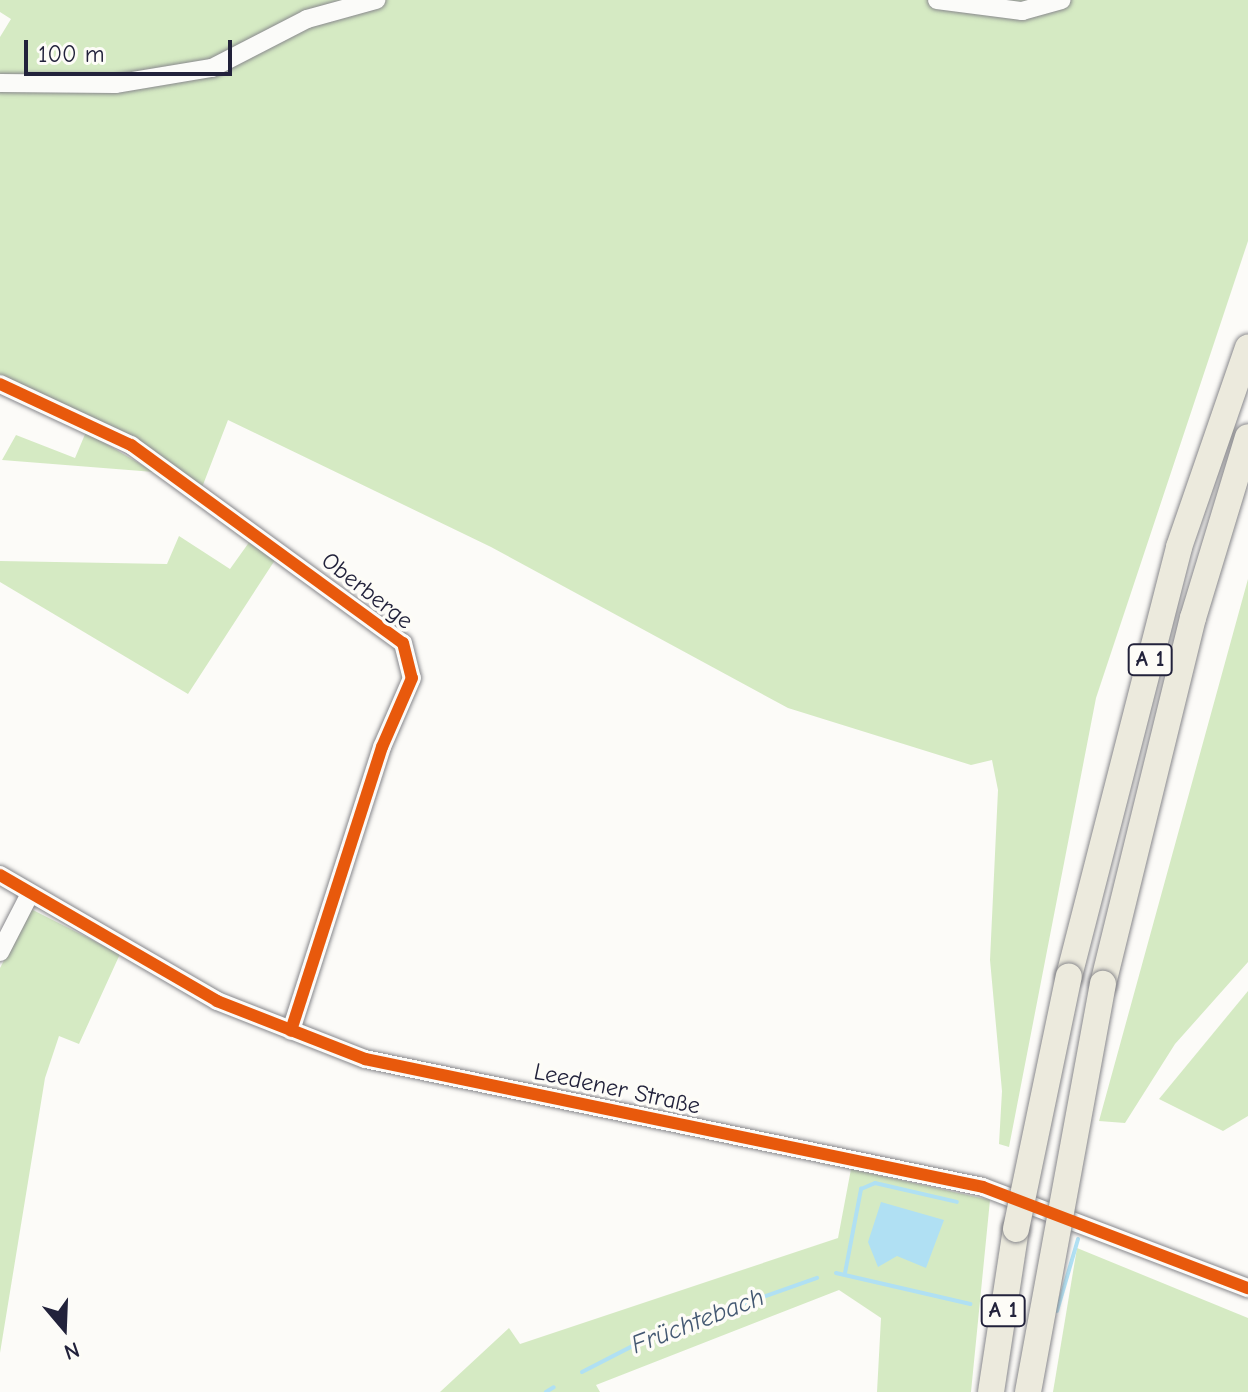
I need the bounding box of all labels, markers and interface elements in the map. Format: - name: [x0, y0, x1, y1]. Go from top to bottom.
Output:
- scale bar: [28, 24, 236, 74]
- text: 100 m: [38, 40, 105, 68]
- street label: Oberberge: [315, 546, 419, 636]
- road number: A 1: [1126, 642, 1174, 678]
- street label: Leedener Straße: [531, 1057, 703, 1121]
- water label: Früchtebach: [627, 1282, 769, 1362]
- north arrow: [24, 1288, 104, 1368]
- road number: A 1: [979, 1293, 1027, 1329]
- text: N: [61, 1336, 83, 1365]

